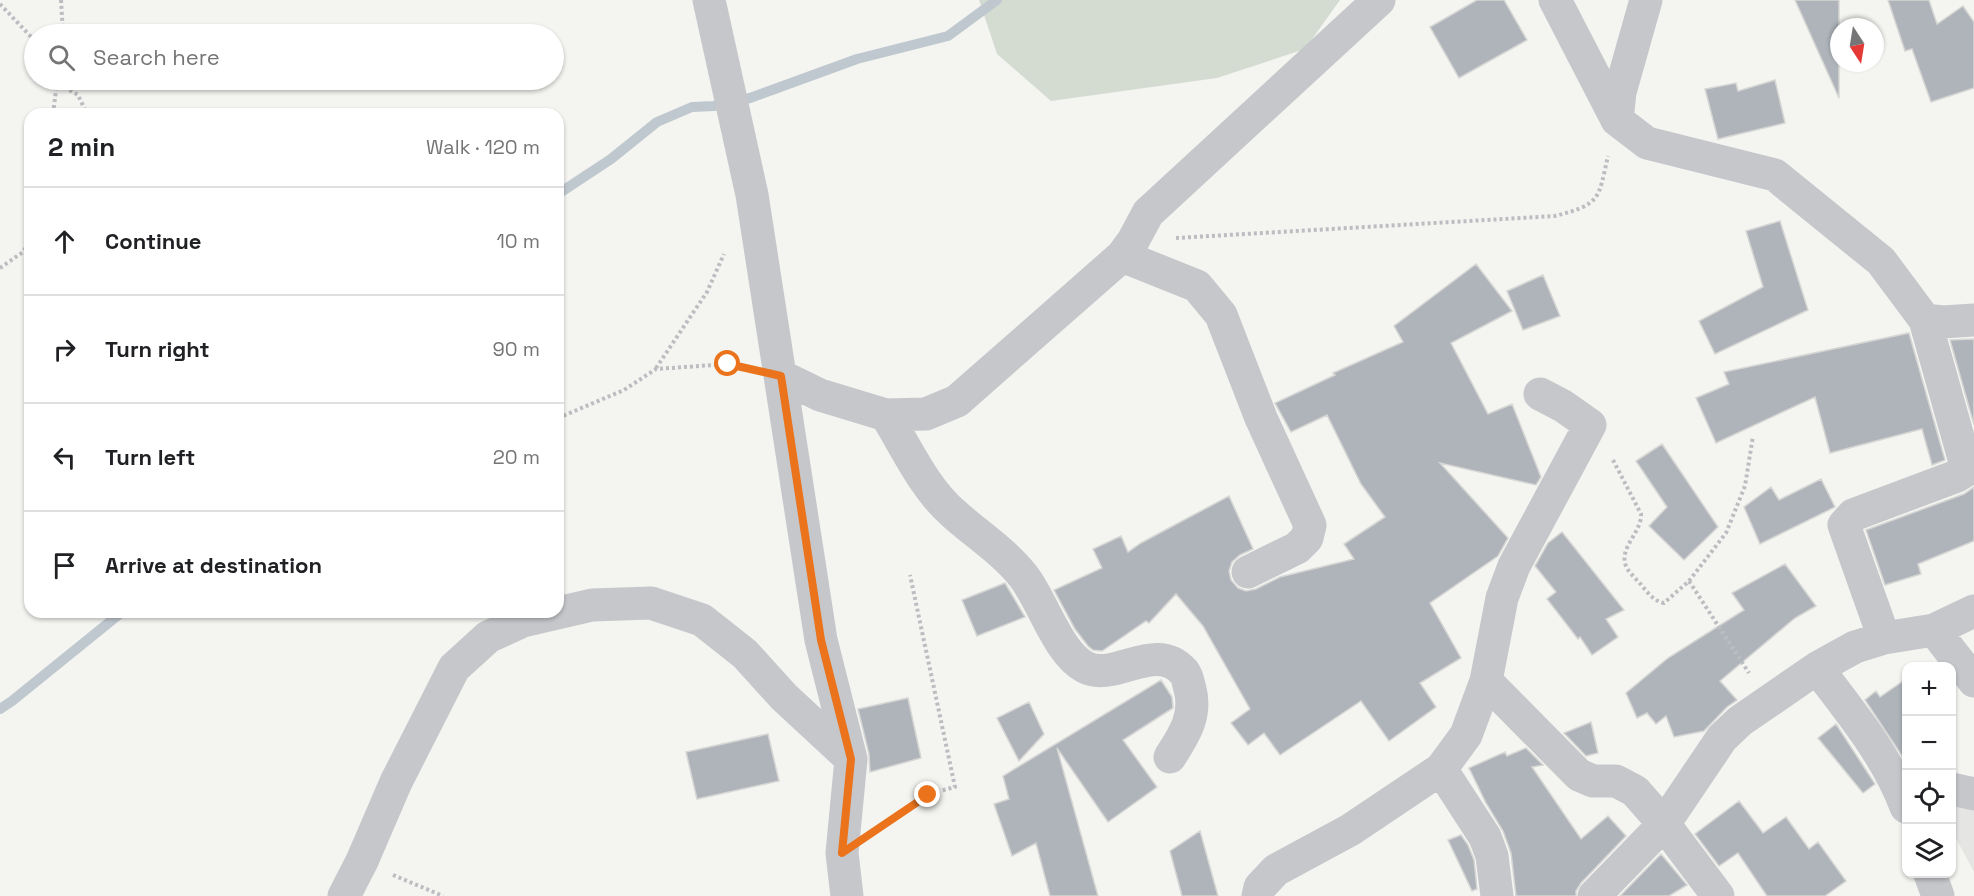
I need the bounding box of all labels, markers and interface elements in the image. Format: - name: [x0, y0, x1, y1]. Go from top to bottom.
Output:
- north arrow: [1830, 18, 1884, 72]
- search box: [24, 24, 564, 90]
- icon: search: [45, 41, 78, 74]
- text: Search here: [93, 43, 220, 71]
- text: 2 min: [48, 130, 115, 164]
- text: Walk · 120 m: [426, 134, 540, 160]
- icon: ahead: [48, 225, 81, 258]
- text: Continue: [105, 227, 201, 255]
- text: 10 m: [496, 228, 540, 254]
- icon: right: [48, 333, 81, 366]
- text: Turn right: [105, 335, 210, 363]
- text: 90 m: [493, 336, 540, 362]
- route start: [714, 350, 740, 376]
- icon: left: [48, 441, 81, 474]
- text: Turn left: [105, 443, 195, 471]
- text: 20 m: [493, 444, 540, 470]
- icon: arrive: [48, 549, 81, 582]
- text: Arrive at destination: [105, 551, 322, 579]
- map controls: [1902, 662, 1956, 878]
- button: +: [1902, 662, 1956, 716]
- button: −: [1902, 716, 1956, 770]
- button: locate: [1902, 770, 1956, 824]
- route end: [914, 781, 940, 807]
- button: layers: [1902, 824, 1956, 878]

